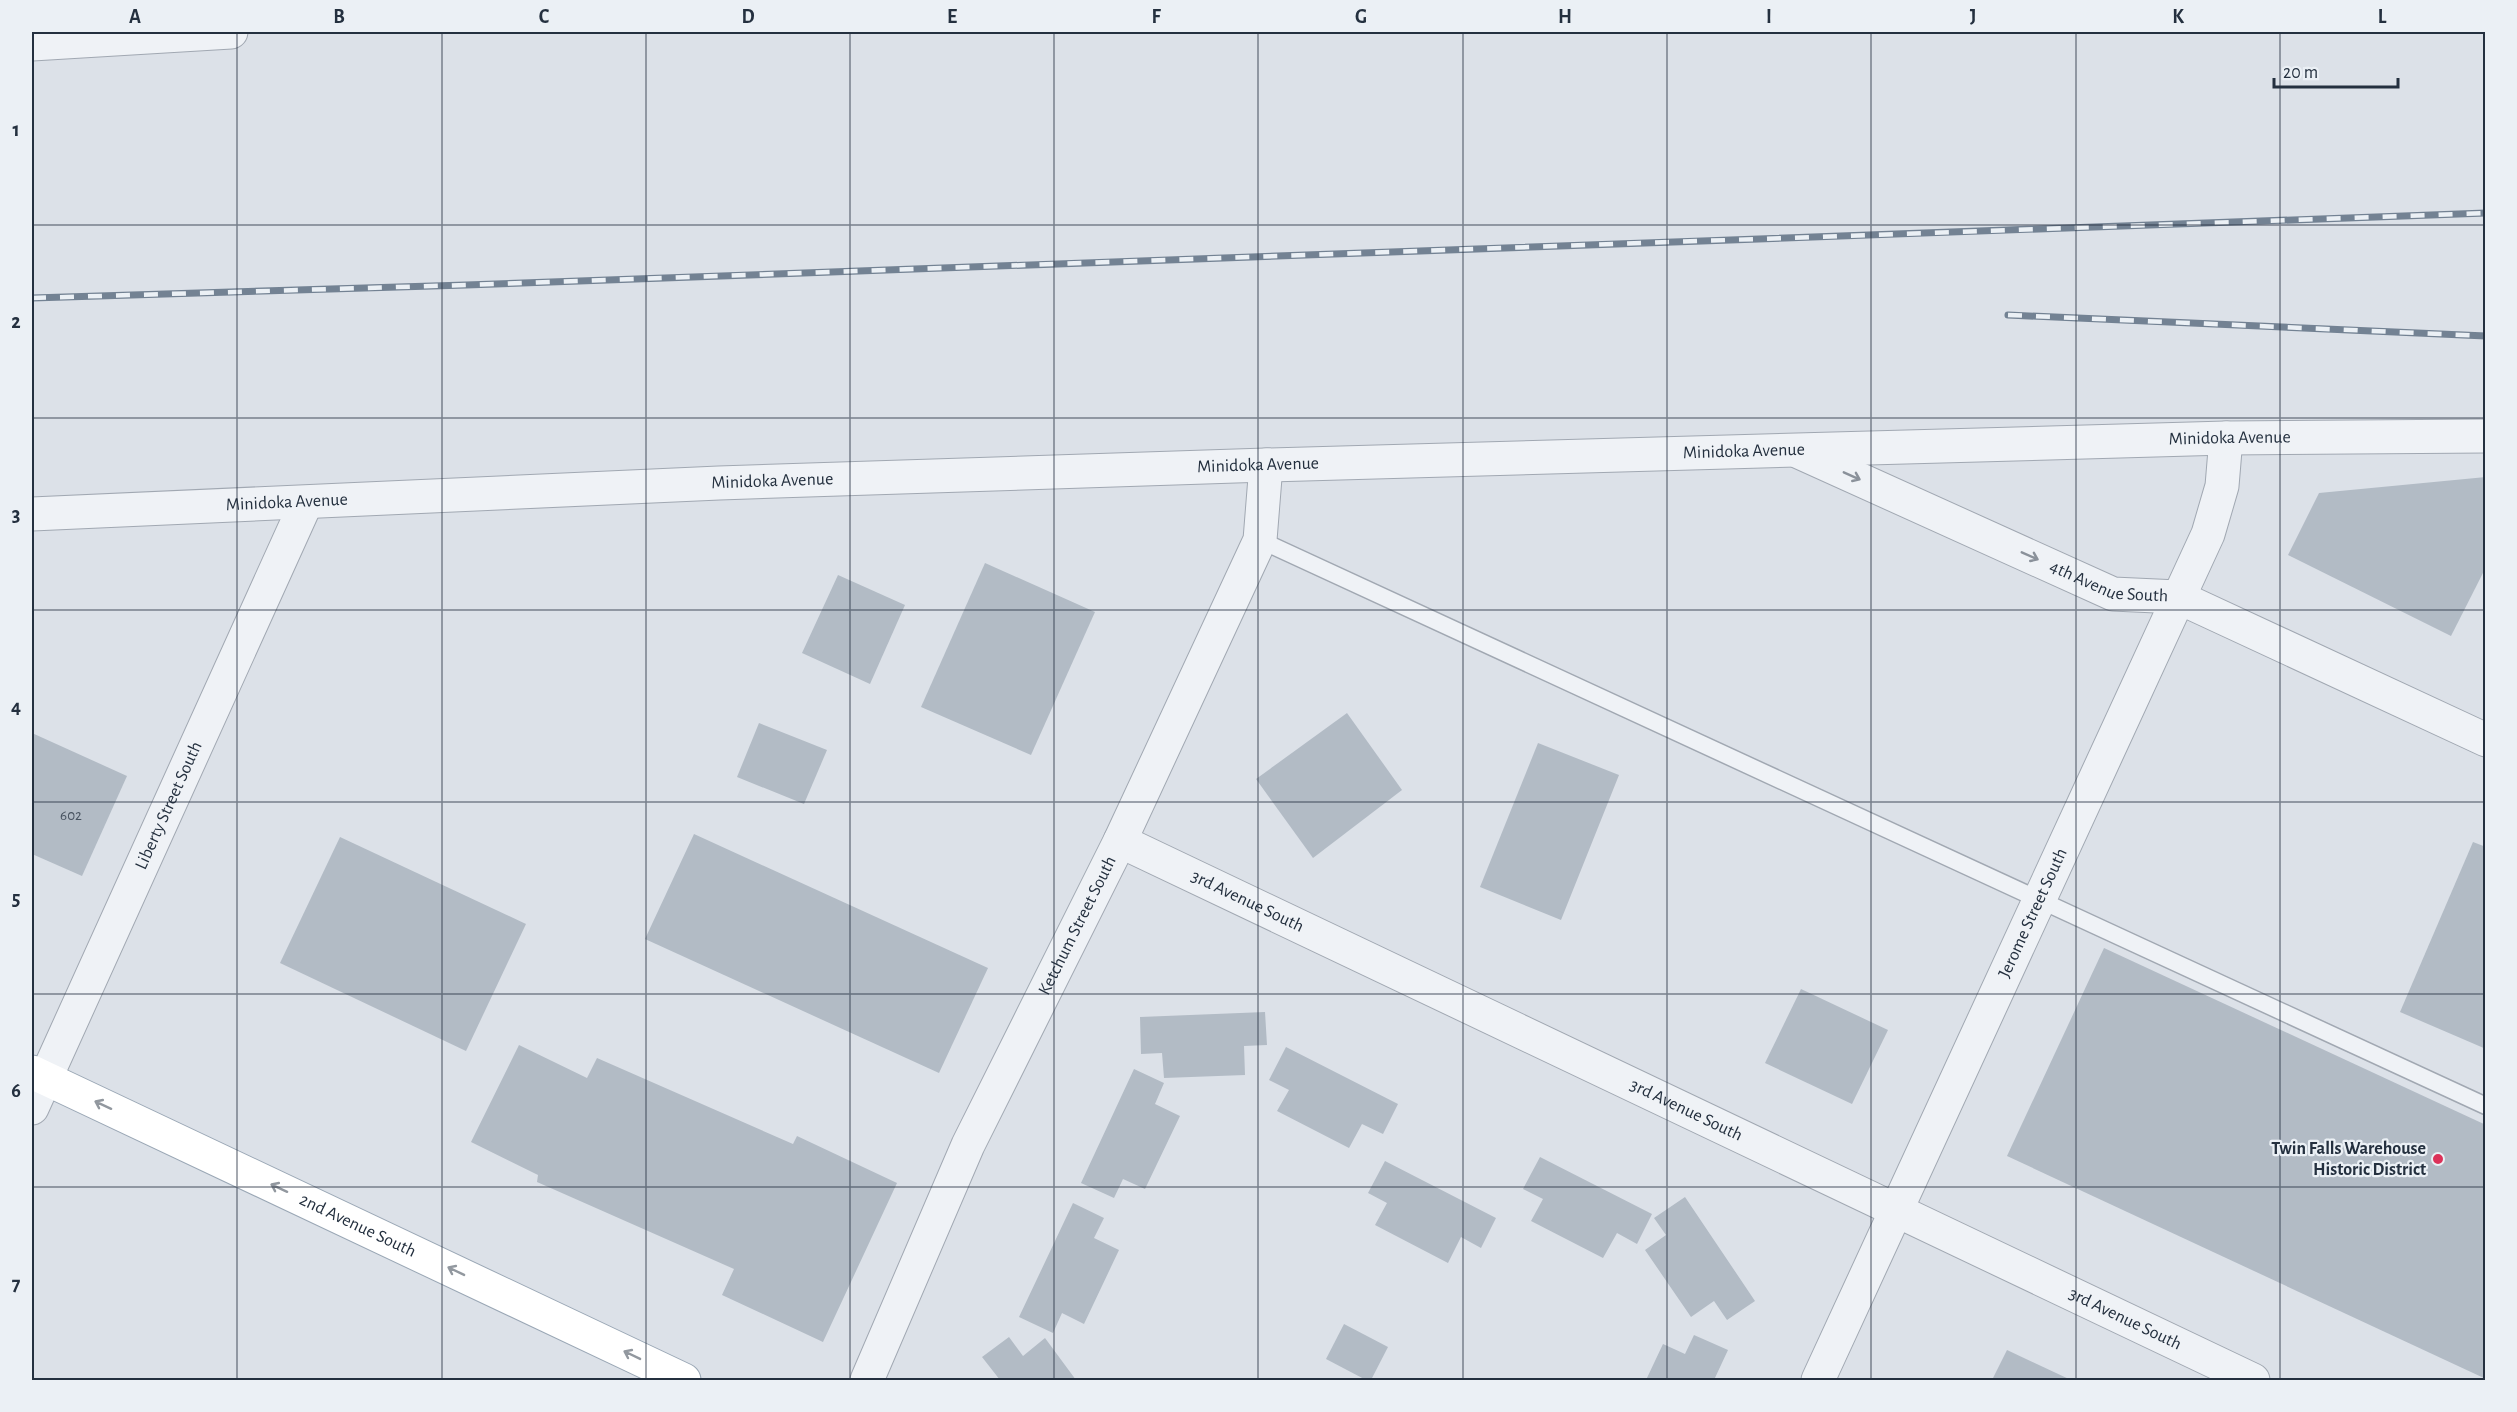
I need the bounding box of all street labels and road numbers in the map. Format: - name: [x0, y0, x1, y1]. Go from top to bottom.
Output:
- street label: Minidoka Avenue: [2168, 429, 2291, 449]
- street label: Minidoka Avenue: [1683, 441, 1805, 462]
- street label: Minidoka Avenue: [1197, 455, 1319, 476]
- street label: Minidoka Avenue: [711, 470, 834, 492]
- street label: Minidoka Avenue: [225, 491, 348, 514]
- street label: 4th Avenue South: [2047, 558, 2169, 606]
- street label: Liberty Street South: [132, 739, 206, 872]
- street label: Jerome Street South: [1996, 846, 2071, 981]
- street label: Ketchum Street South: [1035, 853, 1120, 998]
- street label: 3rd Avenue South: [1188, 867, 1306, 936]
- street label: 3rd Avenue South: [1627, 1076, 1745, 1145]
- street label: 2nd Avenue South: [296, 1191, 419, 1261]
- street label: 3rd Avenue South: [2066, 1285, 2184, 1354]

